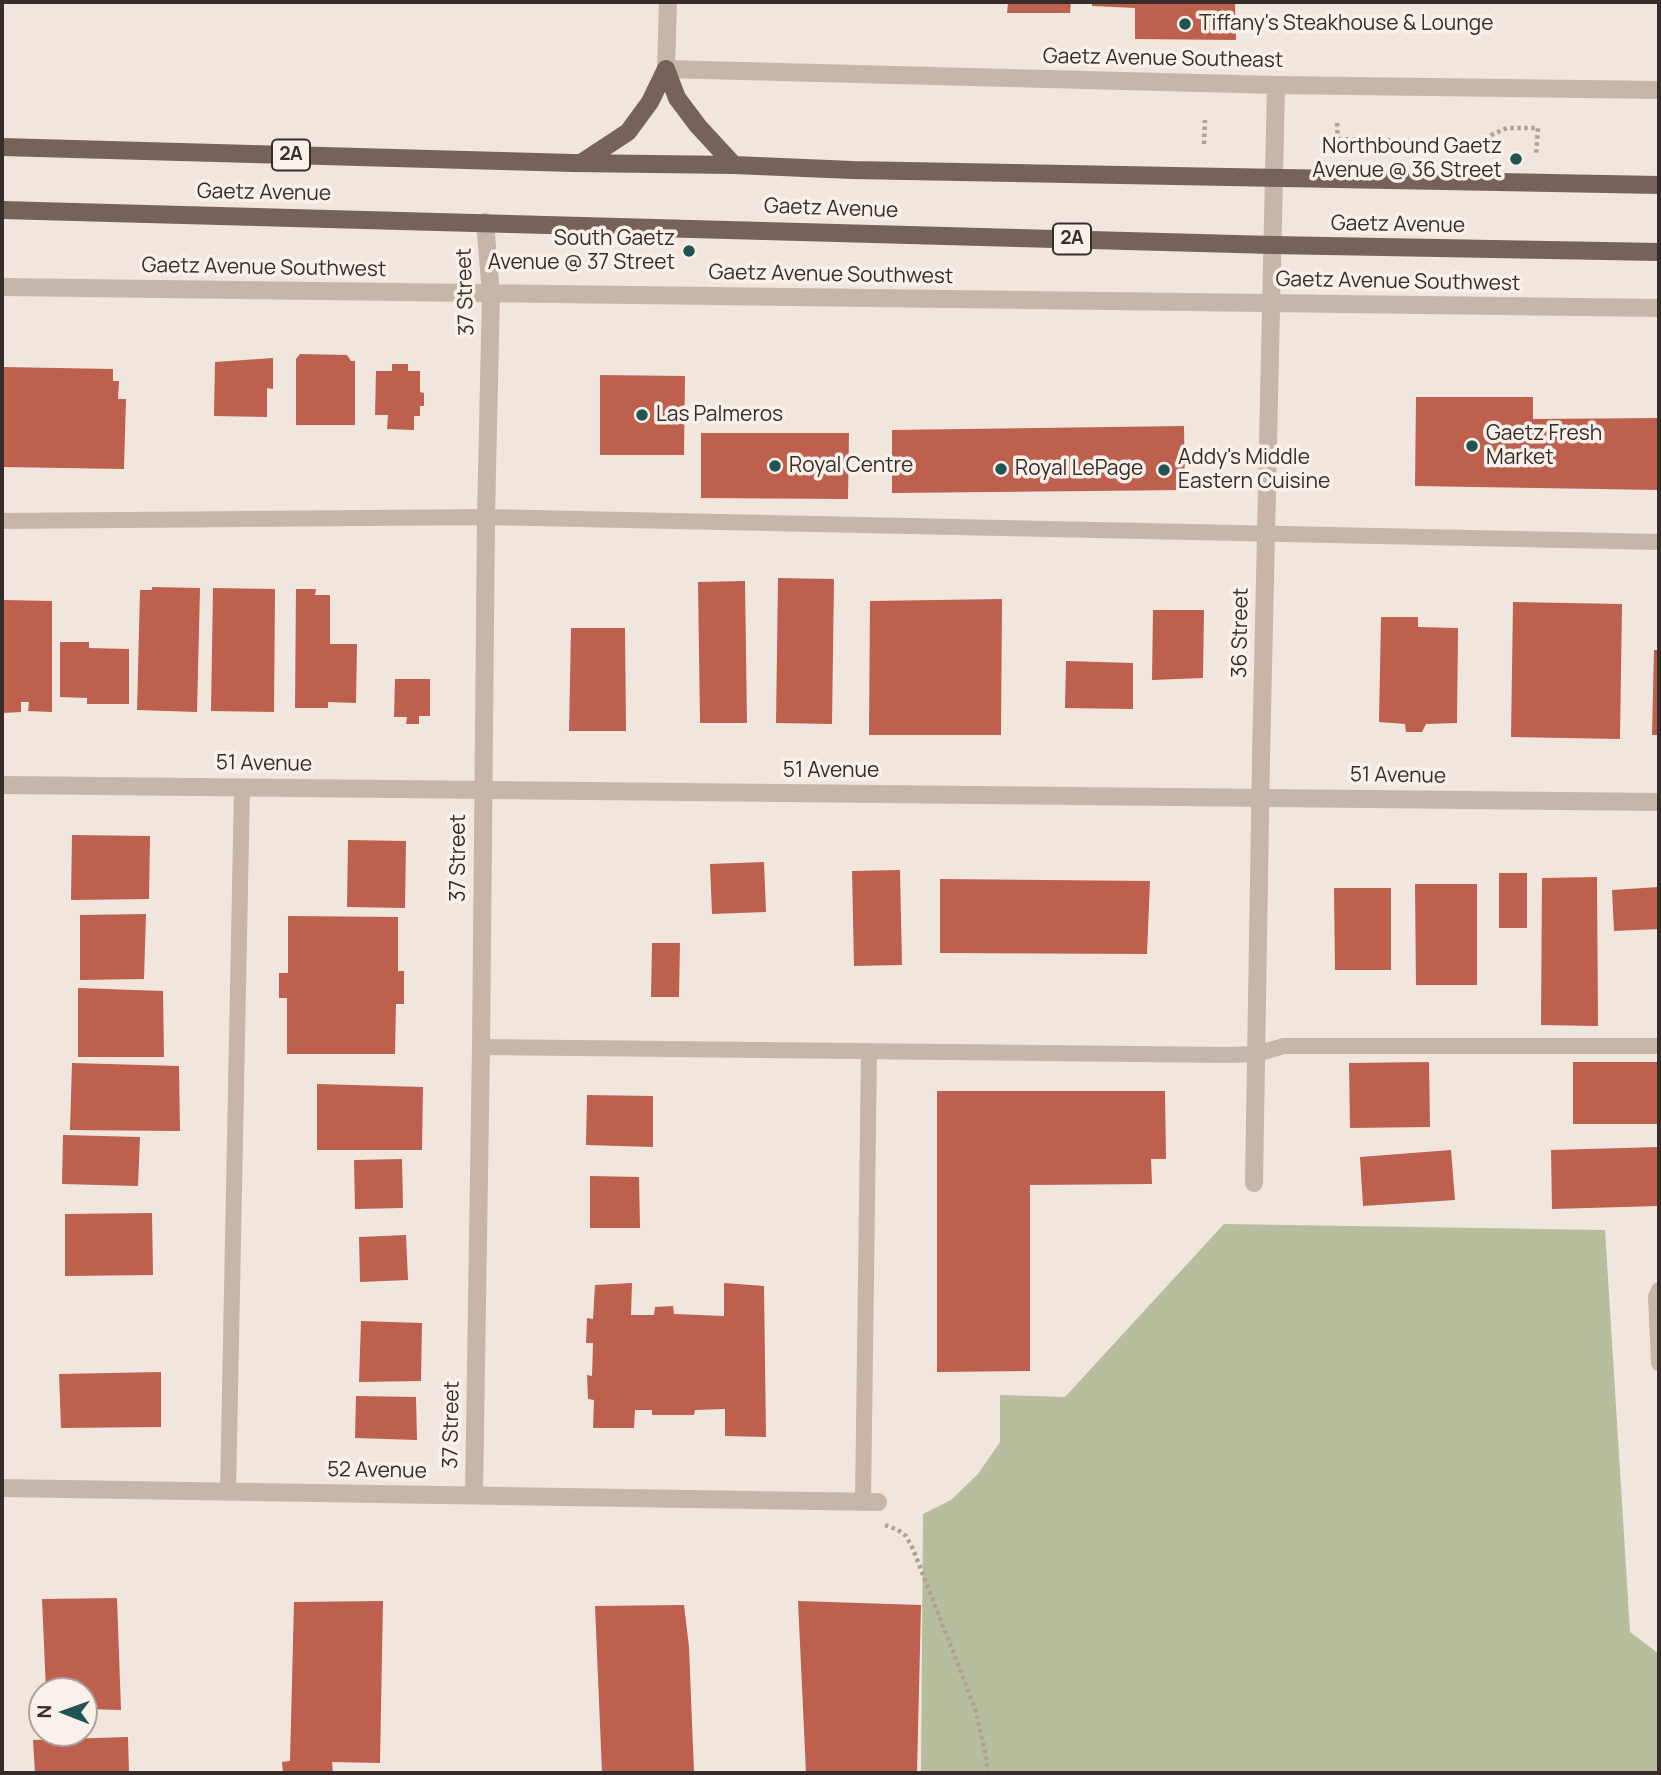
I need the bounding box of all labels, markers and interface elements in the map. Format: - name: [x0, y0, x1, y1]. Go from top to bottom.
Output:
- place label: Tiffany's Steakhouse & Lounge: [1199, 11, 1493, 37]
- marker: Tiffany's Steakhouse & Lounge: [1177, 16, 1193, 32]
- street label: Gaetz Avenue Southeast: [1043, 44, 1283, 74]
- place label: Northbound Gaetz Avenue @ 36 Street: [1312, 134, 1502, 184]
- road number: 2A: [272, 140, 310, 170]
- marker: Northbound Gaetz Avenue @ 36 Street: [1508, 151, 1524, 167]
- street label: Gaetz Avenue: [197, 179, 331, 207]
- street label: Gaetz Avenue: [763, 194, 899, 224]
- street label: Gaetz Avenue: [1331, 211, 1465, 239]
- road number: 2A: [1053, 224, 1091, 255]
- place label: South Gaetz Avenue @ 37 Street: [488, 226, 675, 276]
- marker: South Gaetz Avenue @ 37 Street: [681, 243, 697, 259]
- street label: 37 Street: [452, 248, 480, 336]
- street label: Gaetz Avenue Southwest: [141, 253, 387, 283]
- street label: Gaetz Avenue Southwest: [708, 260, 954, 290]
- street label: Gaetz Avenue Southwest: [1275, 267, 1521, 297]
- place label: Las Palmeros: [656, 402, 783, 428]
- marker: Las Palmeros: [634, 407, 650, 423]
- place label: Gaetz Fresh Market: [1486, 421, 1602, 471]
- marker: Gaetz Fresh Market: [1464, 438, 1480, 454]
- place label: Addy's Middle Eastern Cuisine: [1178, 445, 1330, 495]
- place label: Royal Centre: [789, 453, 913, 479]
- place label: Royal LePage: [1015, 456, 1143, 482]
- marker: Royal Centre: [767, 458, 783, 474]
- marker: Royal LePage: [993, 461, 1009, 477]
- marker: Addy's Middle Eastern Cuisine: [1156, 462, 1172, 478]
- street label: 36 Street: [1228, 588, 1254, 678]
- street label: 51 Avenue: [216, 751, 312, 777]
- street label: 51 Avenue: [783, 758, 879, 784]
- street label: 51 Avenue: [1350, 763, 1446, 789]
- street label: 37 Street: [446, 814, 472, 902]
- street label: 37 Street: [439, 1381, 465, 1469]
- street label: 52 Avenue: [327, 1458, 427, 1484]
- north arrow: [28, 1677, 98, 1747]
- text: N: [31, 1705, 57, 1719]

